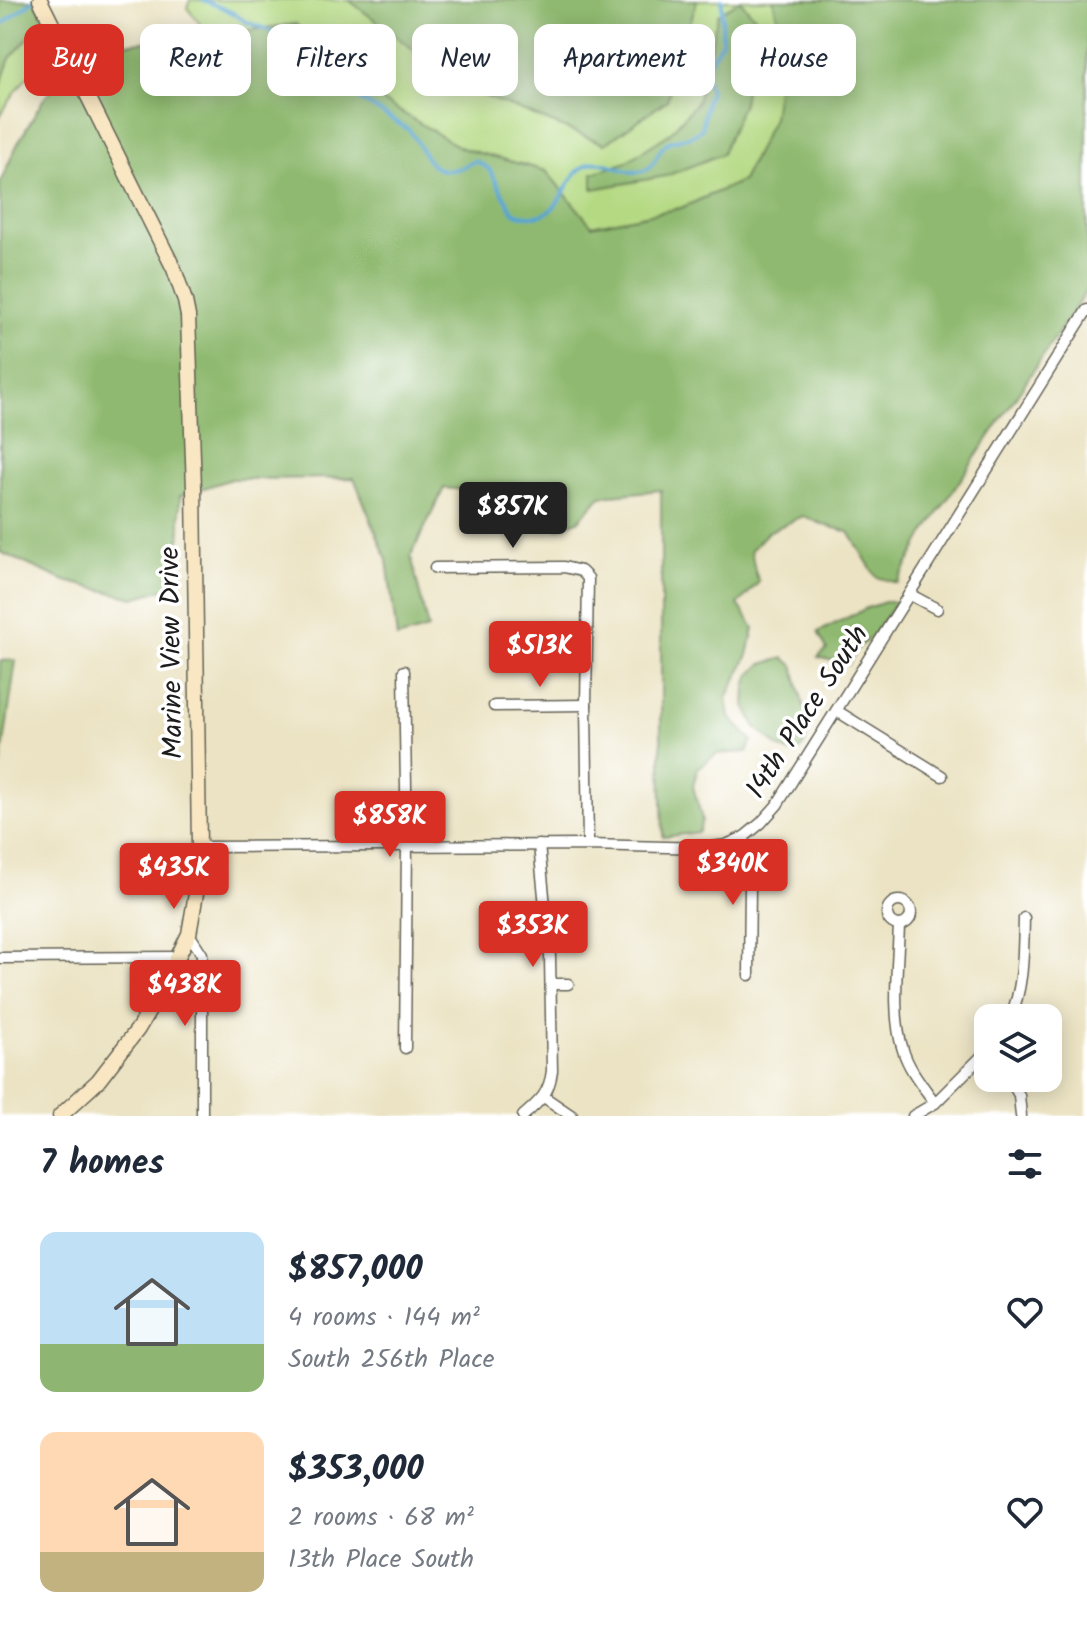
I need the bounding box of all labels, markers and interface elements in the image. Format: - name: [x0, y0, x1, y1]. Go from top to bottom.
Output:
- chip: Buy: [24, 24, 124, 96]
- chip: Rent: [140, 24, 251, 96]
- chip: Filters: [267, 24, 396, 96]
- chip: New: [412, 24, 518, 96]
- chip: Apartment: [534, 24, 715, 96]
- chip: House: [731, 24, 856, 96]
- pin: $857K: [457, 482, 569, 550]
- text: $857K: [477, 487, 549, 529]
- street label: Marine View Drive: [148, 546, 197, 760]
- street label: 14th Place South: [735, 616, 881, 808]
- pin: $513K: [484, 621, 596, 689]
- text: $513K: [507, 626, 573, 668]
- pin: $858K: [334, 791, 446, 859]
- text: $858K: [353, 796, 427, 838]
- pin: $340K: [677, 839, 789, 907]
- pin: $435K: [118, 843, 230, 911]
- text: $340K: [697, 844, 769, 886]
- text: $435K: [138, 848, 210, 890]
- pin: $353K: [477, 901, 589, 969]
- text: $353K: [497, 906, 569, 948]
- pin: $438K: [129, 960, 241, 1028]
- text: $438K: [148, 965, 222, 1007]
- map controls: [974, 1004, 1062, 1092]
- button: layers: [974, 1004, 1062, 1092]
- text: 7 homes: [40, 1137, 164, 1191]
- icon: filters: [1003, 1142, 1047, 1186]
- text: $857,000: [288, 1243, 423, 1297]
- icon: home: [104, 1264, 200, 1360]
- icon: heart: [1003, 1290, 1047, 1334]
- text: 4 rooms · 144 m²: [288, 1297, 480, 1339]
- text: South 256th Place: [288, 1339, 494, 1381]
- text: $353,000: [288, 1443, 424, 1497]
- icon: home: [104, 1464, 200, 1560]
- icon: heart: [1003, 1490, 1047, 1534]
- text: 2 rooms · 68 m²: [288, 1497, 474, 1539]
- text: 13th Place South: [288, 1539, 474, 1581]

